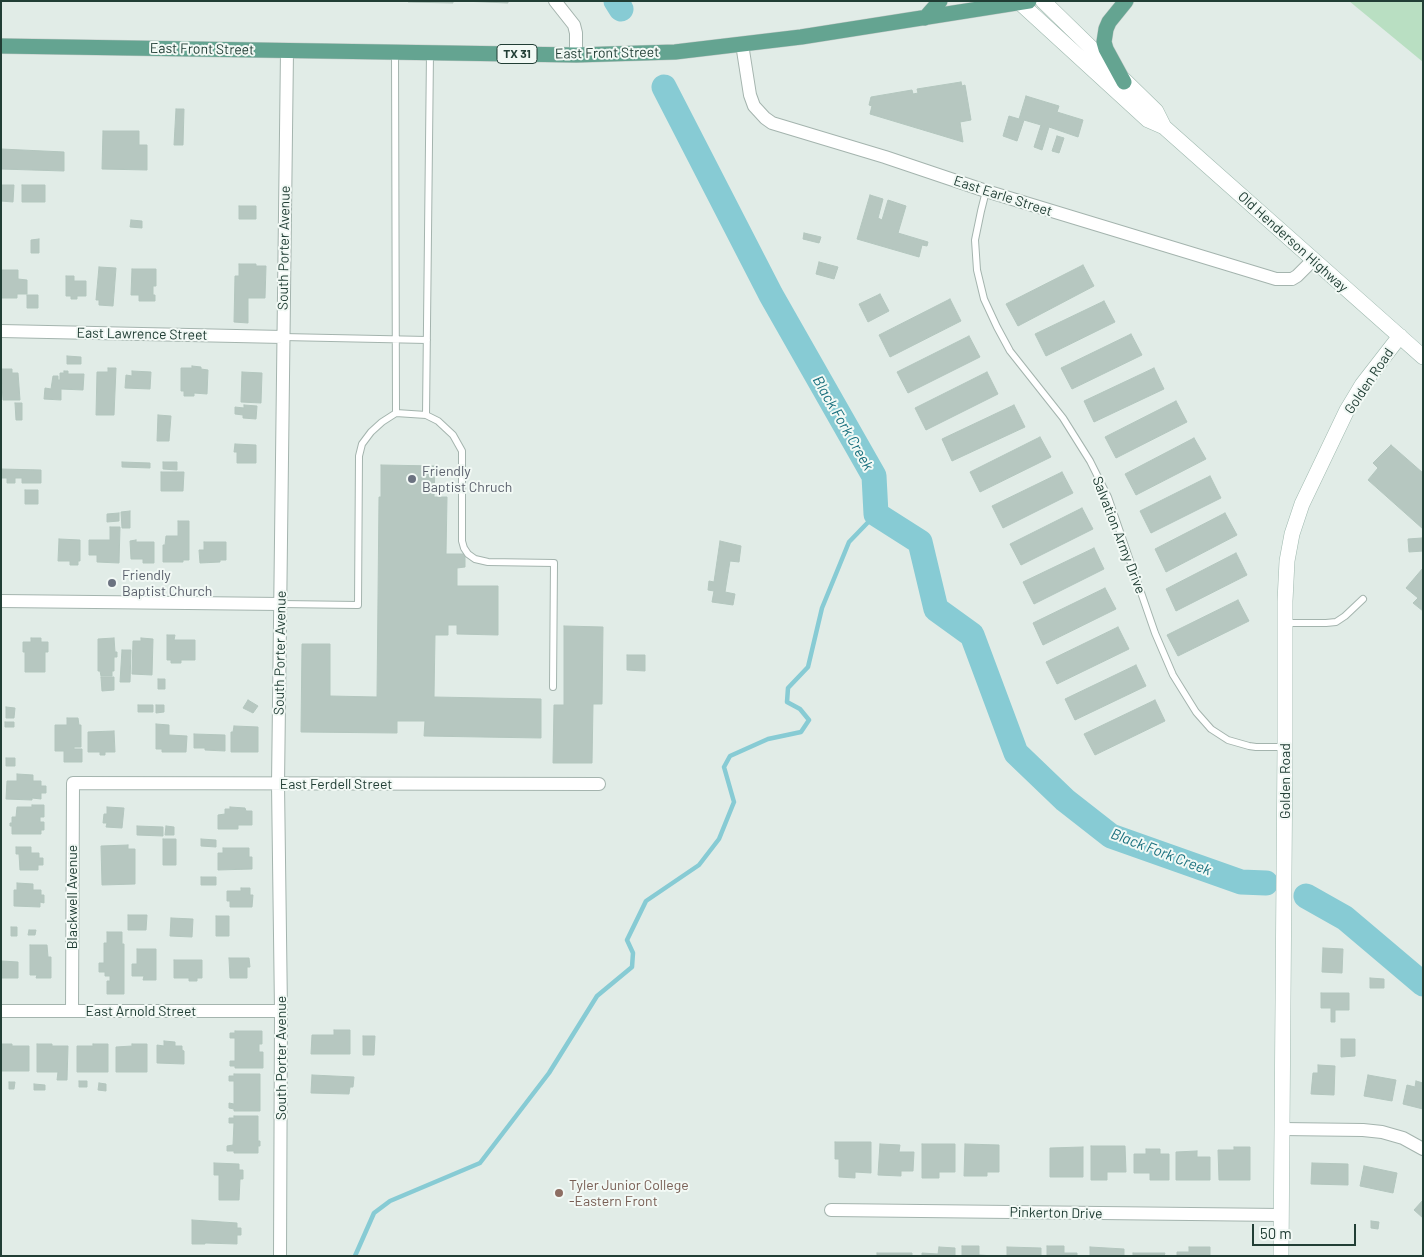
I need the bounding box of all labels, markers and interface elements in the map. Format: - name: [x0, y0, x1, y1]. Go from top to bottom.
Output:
- street label: East Front Street: [150, 40, 254, 58]
- road number: TX 31: [497, 44, 537, 64]
- street label: East Front Street: [555, 44, 659, 62]
- street label: East Earle Street: [952, 172, 1054, 220]
- street label: South Porter Avenue: [275, 186, 293, 310]
- street label: Old Henderson Highway: [1234, 188, 1352, 296]
- street label: East Lawrence Street: [76, 324, 208, 344]
- street label: Golden Road: [1341, 345, 1397, 417]
- water label: Black Fork Creek: [809, 373, 877, 473]
- place label: Friendly Baptist Chruch: [422, 463, 512, 496]
- marker: Friendly Baptist Chruch: [406, 473, 418, 485]
- street label: Salvation Army Drive: [1089, 474, 1149, 596]
- place label: Friendly Baptist Church: [122, 567, 212, 600]
- marker: Friendly Baptist Church: [106, 577, 118, 589]
- street label: South Porter Avenue: [271, 591, 289, 715]
- street label: Golden Road: [1277, 743, 1293, 819]
- street label: East Ferdell Street: [280, 776, 392, 792]
- water label: Black Fork Creek: [1108, 825, 1214, 879]
- street label: Blackwell Avenue: [64, 845, 80, 949]
- street label: South Porter Avenue: [273, 996, 289, 1120]
- street label: East Arnold Street: [86, 1003, 196, 1019]
- place label: Tyler Junior College -Eastern Front: [569, 1177, 689, 1210]
- marker: Tyler Junior College -Eastern Front: [553, 1187, 565, 1199]
- street label: Pinkerton Drive: [1009, 1204, 1103, 1222]
- scale bar: [1254, 1214, 1358, 1246]
- text: 50 m: [1260, 1224, 1292, 1242]

